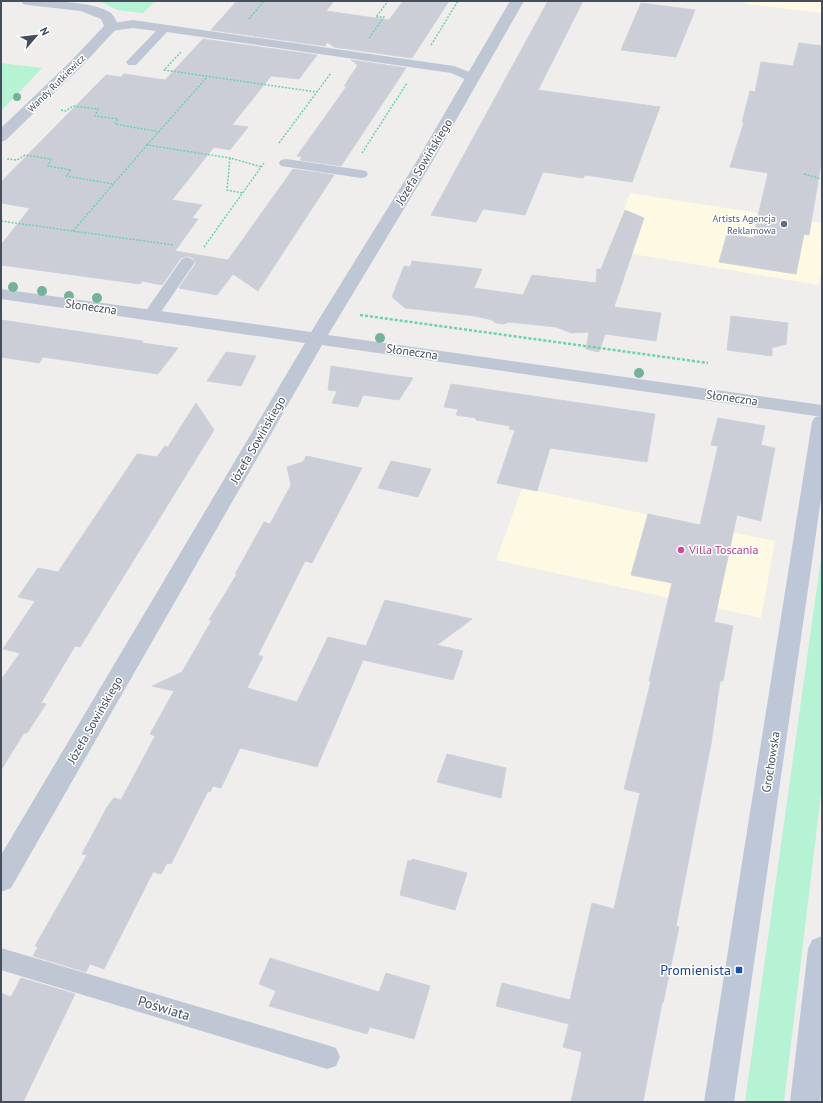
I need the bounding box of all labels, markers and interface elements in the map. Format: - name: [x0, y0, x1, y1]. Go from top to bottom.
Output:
- north arrow: [16, 16, 56, 56]
- text: N: [37, 25, 53, 38]
- street label: Wandy Rutkiewicz: [25, 52, 88, 115]
- street label: Józefa Sowińskiego: [391, 116, 455, 209]
- place label: Artists Agencja Reklamowa: [712, 212, 776, 237]
- marker: Artists Agencja Reklamowa: [779, 219, 789, 229]
- street label: Słoneczna: [64, 295, 118, 318]
- street label: Słoneczna: [385, 340, 439, 363]
- street label: Słoneczna: [705, 386, 759, 409]
- street label: Józefa Sowińskiego: [226, 394, 289, 487]
- place label: Villa Toscania: [688, 542, 759, 557]
- marker: Villa Toscania: [676, 545, 686, 555]
- street label: Józefa Sowińskiego: [63, 674, 126, 767]
- street label: Grochowska: [758, 730, 783, 794]
- place label: Promienista: [660, 961, 731, 979]
- marker: Promienista: [734, 965, 744, 975]
- street label: Poświata: [136, 992, 192, 1024]

